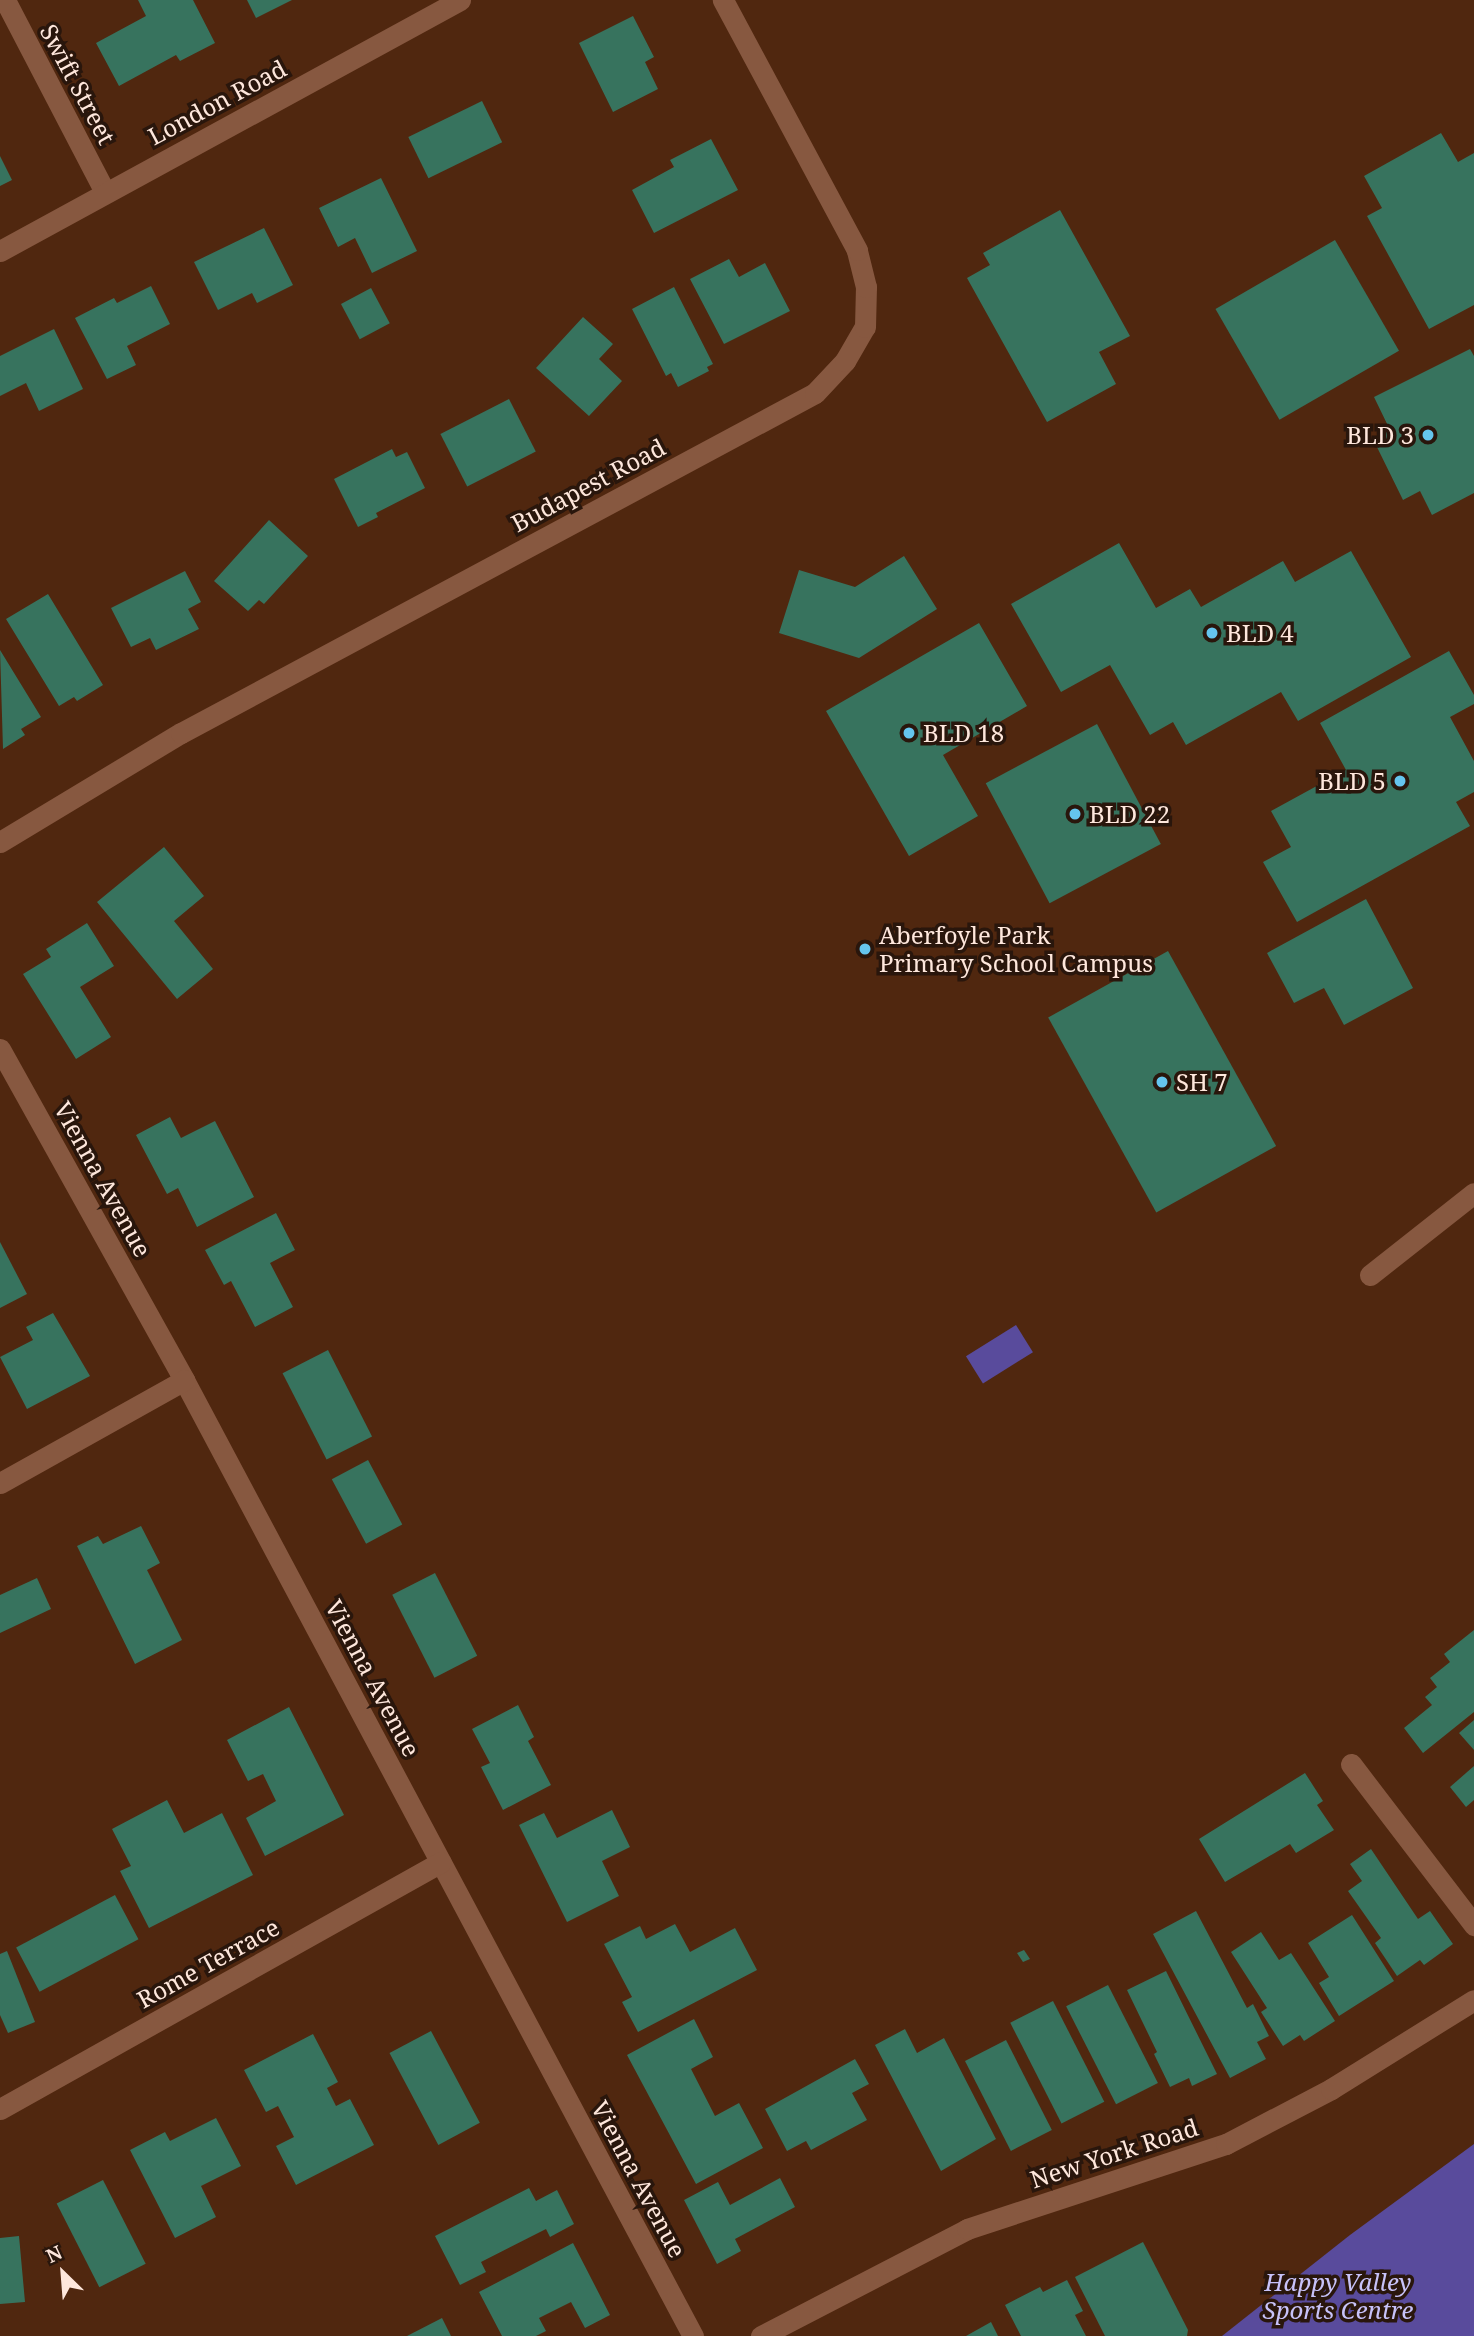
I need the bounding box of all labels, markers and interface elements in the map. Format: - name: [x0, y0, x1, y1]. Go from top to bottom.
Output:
- street label: Swift Street: [34, 19, 122, 149]
- street label: London Road: [143, 54, 291, 150]
- place label: BLD 3: [1346, 421, 1414, 449]
- marker: BLD 3: [1420, 427, 1436, 443]
- street label: Budapest Road: [506, 432, 670, 538]
- place label: BLD 4: [1226, 619, 1294, 647]
- marker: BLD 4: [1204, 625, 1220, 641]
- place label: BLD 18: [923, 719, 1004, 747]
- marker: BLD 18: [901, 725, 917, 741]
- place label: BLD 5: [1318, 767, 1386, 795]
- marker: BLD 5: [1392, 773, 1408, 789]
- place label: BLD 22: [1089, 800, 1170, 828]
- marker: BLD 22: [1067, 806, 1083, 822]
- place label: Aberfoyle Park Primary School Campus: [879, 921, 1153, 977]
- marker: Aberfoyle Park Primary School Campus: [857, 941, 873, 957]
- place label: SH 7: [1176, 1068, 1228, 1096]
- marker: SH 7: [1154, 1074, 1170, 1090]
- street label: Vienna Avenue: [48, 1096, 158, 1262]
- street label: Vienna Avenue: [320, 1595, 426, 1761]
- street label: Rome Terrace: [132, 1912, 284, 2014]
- street label: Vienna Avenue: [586, 2096, 692, 2262]
- street label: New York Road: [1026, 2112, 1202, 2194]
- north arrow: [28, 2238, 98, 2308]
- text: N: [42, 2239, 66, 2269]
- park label: Happy Valley Sports Centre: [1263, 2268, 1413, 2324]

